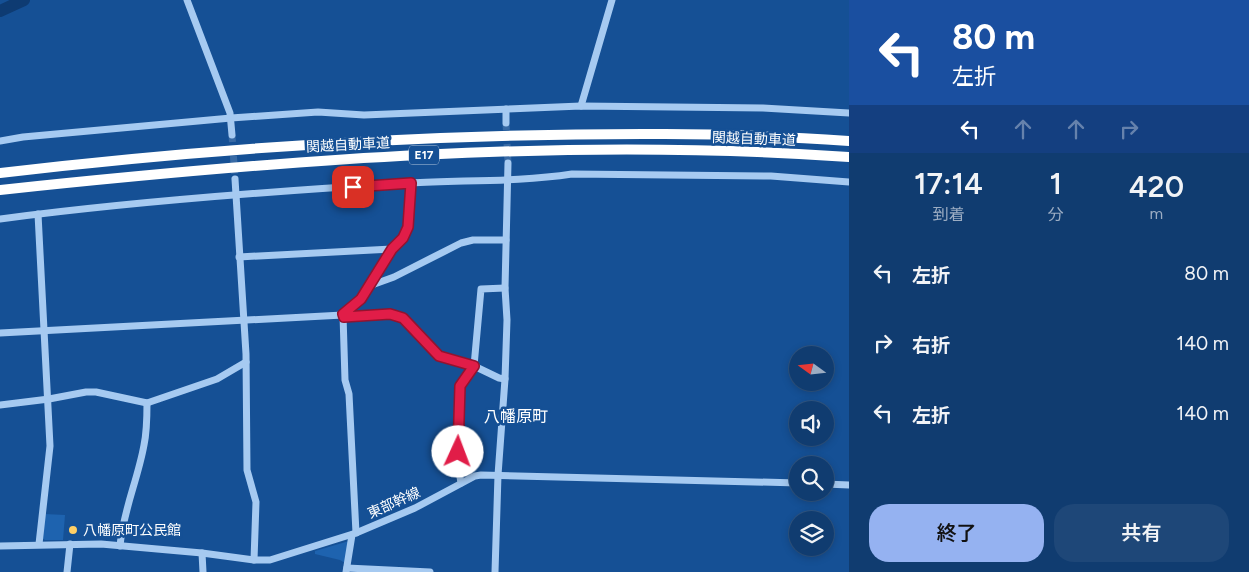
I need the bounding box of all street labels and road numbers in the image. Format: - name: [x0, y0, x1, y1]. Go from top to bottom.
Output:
- street label: 関越自動車道: [712, 129, 796, 149]
- street label: 関越自動車道: [306, 134, 390, 156]
- road number: E17: [409, 146, 439, 164]
- street label: 東部幹線: [365, 484, 423, 522]

